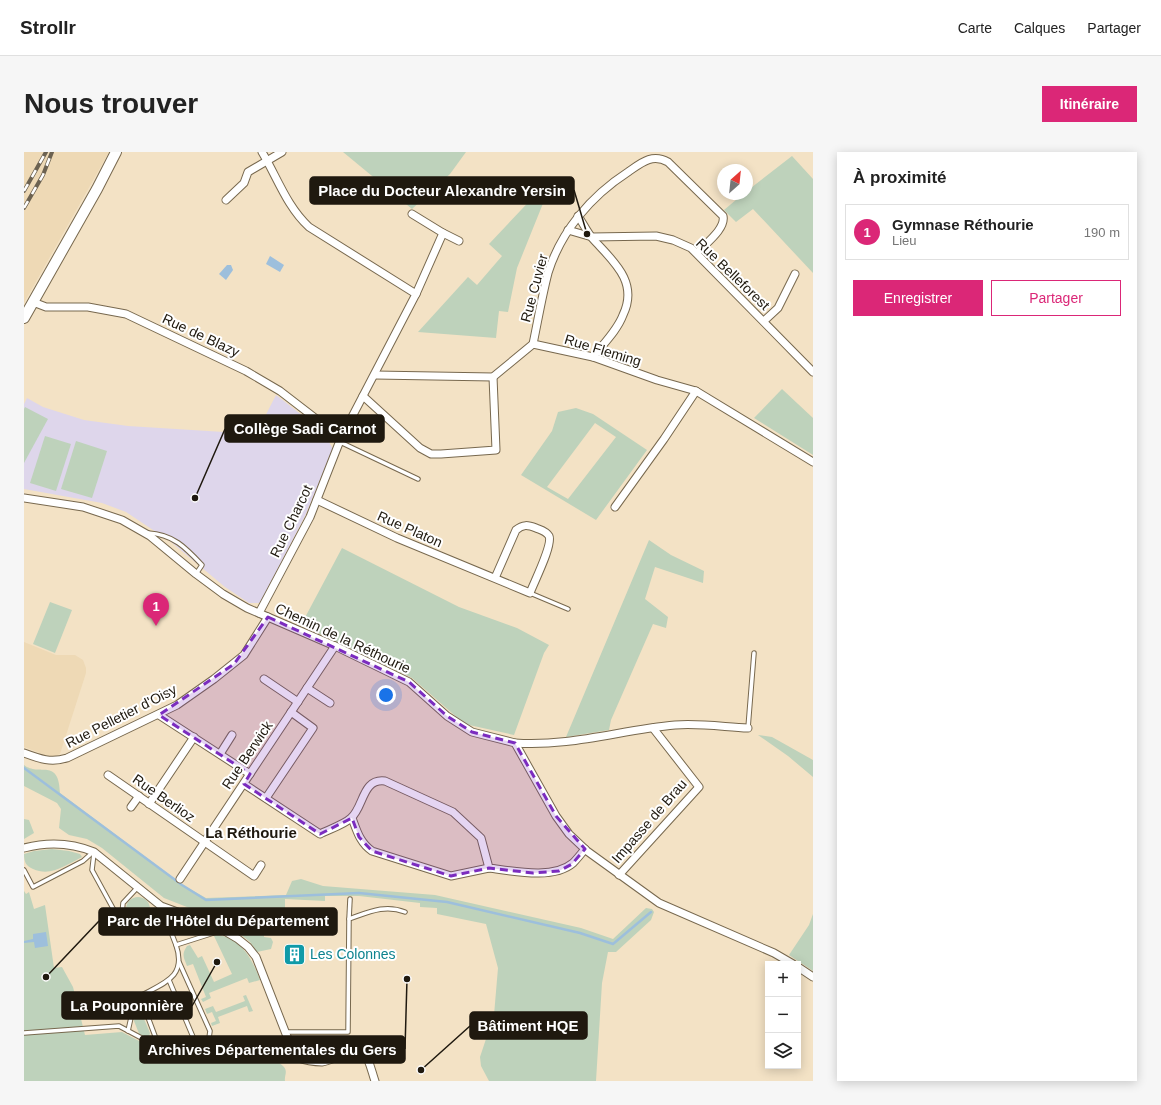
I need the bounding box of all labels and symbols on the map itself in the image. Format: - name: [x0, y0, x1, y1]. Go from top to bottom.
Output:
- north arrow: [717, 164, 753, 200]
- callout: Place du Docteur Alexandre Yersin: [310, 177, 574, 204]
- text: Place du Docteur Alexandre Yersin: [318, 182, 566, 199]
- street label: Rue Belleforest: [693, 235, 773, 313]
- street label: Rue Cuvier: [517, 252, 551, 324]
- street label: Rue de Blazy: [160, 310, 242, 360]
- street label: Rue Fleming: [563, 331, 643, 369]
- callout: Collège Sadi Carnot: [225, 415, 384, 442]
- text: Collège Sadi Carnot: [234, 420, 376, 437]
- street label: Rue Charcot: [267, 482, 315, 560]
- street label: Rue Platon: [375, 508, 445, 550]
- pin: 1: [143, 593, 169, 626]
- street label: Chemin de la Réthourie: [273, 600, 413, 676]
- street label: Rue Pelletier d'Oisy: [63, 681, 179, 751]
- your location: [376, 685, 396, 705]
- street label: Rue Berwick: [218, 717, 276, 792]
- street label: Rue Berlioz: [130, 771, 198, 825]
- street label: Impasse de Brau: [608, 776, 690, 866]
- district label: La Réthourie: [205, 824, 297, 841]
- callout: Parc de l'Hôtel du Département: [99, 908, 337, 935]
- text: Parc de l'Hôtel du Département: [107, 912, 329, 929]
- building icon: Les Colonnes: [281, 941, 307, 967]
- place label: Les Colonnes: [310, 946, 396, 962]
- callout: La Pouponnière: [62, 992, 192, 1019]
- text: La Pouponnière: [70, 997, 184, 1014]
- callout: Bâtiment HQE: [470, 1012, 587, 1039]
- text: Bâtiment HQE: [478, 1017, 578, 1034]
- callout: Archives Départementales du Gers: [140, 1036, 405, 1063]
- text: Archives Départementales du Gers: [147, 1041, 397, 1058]

